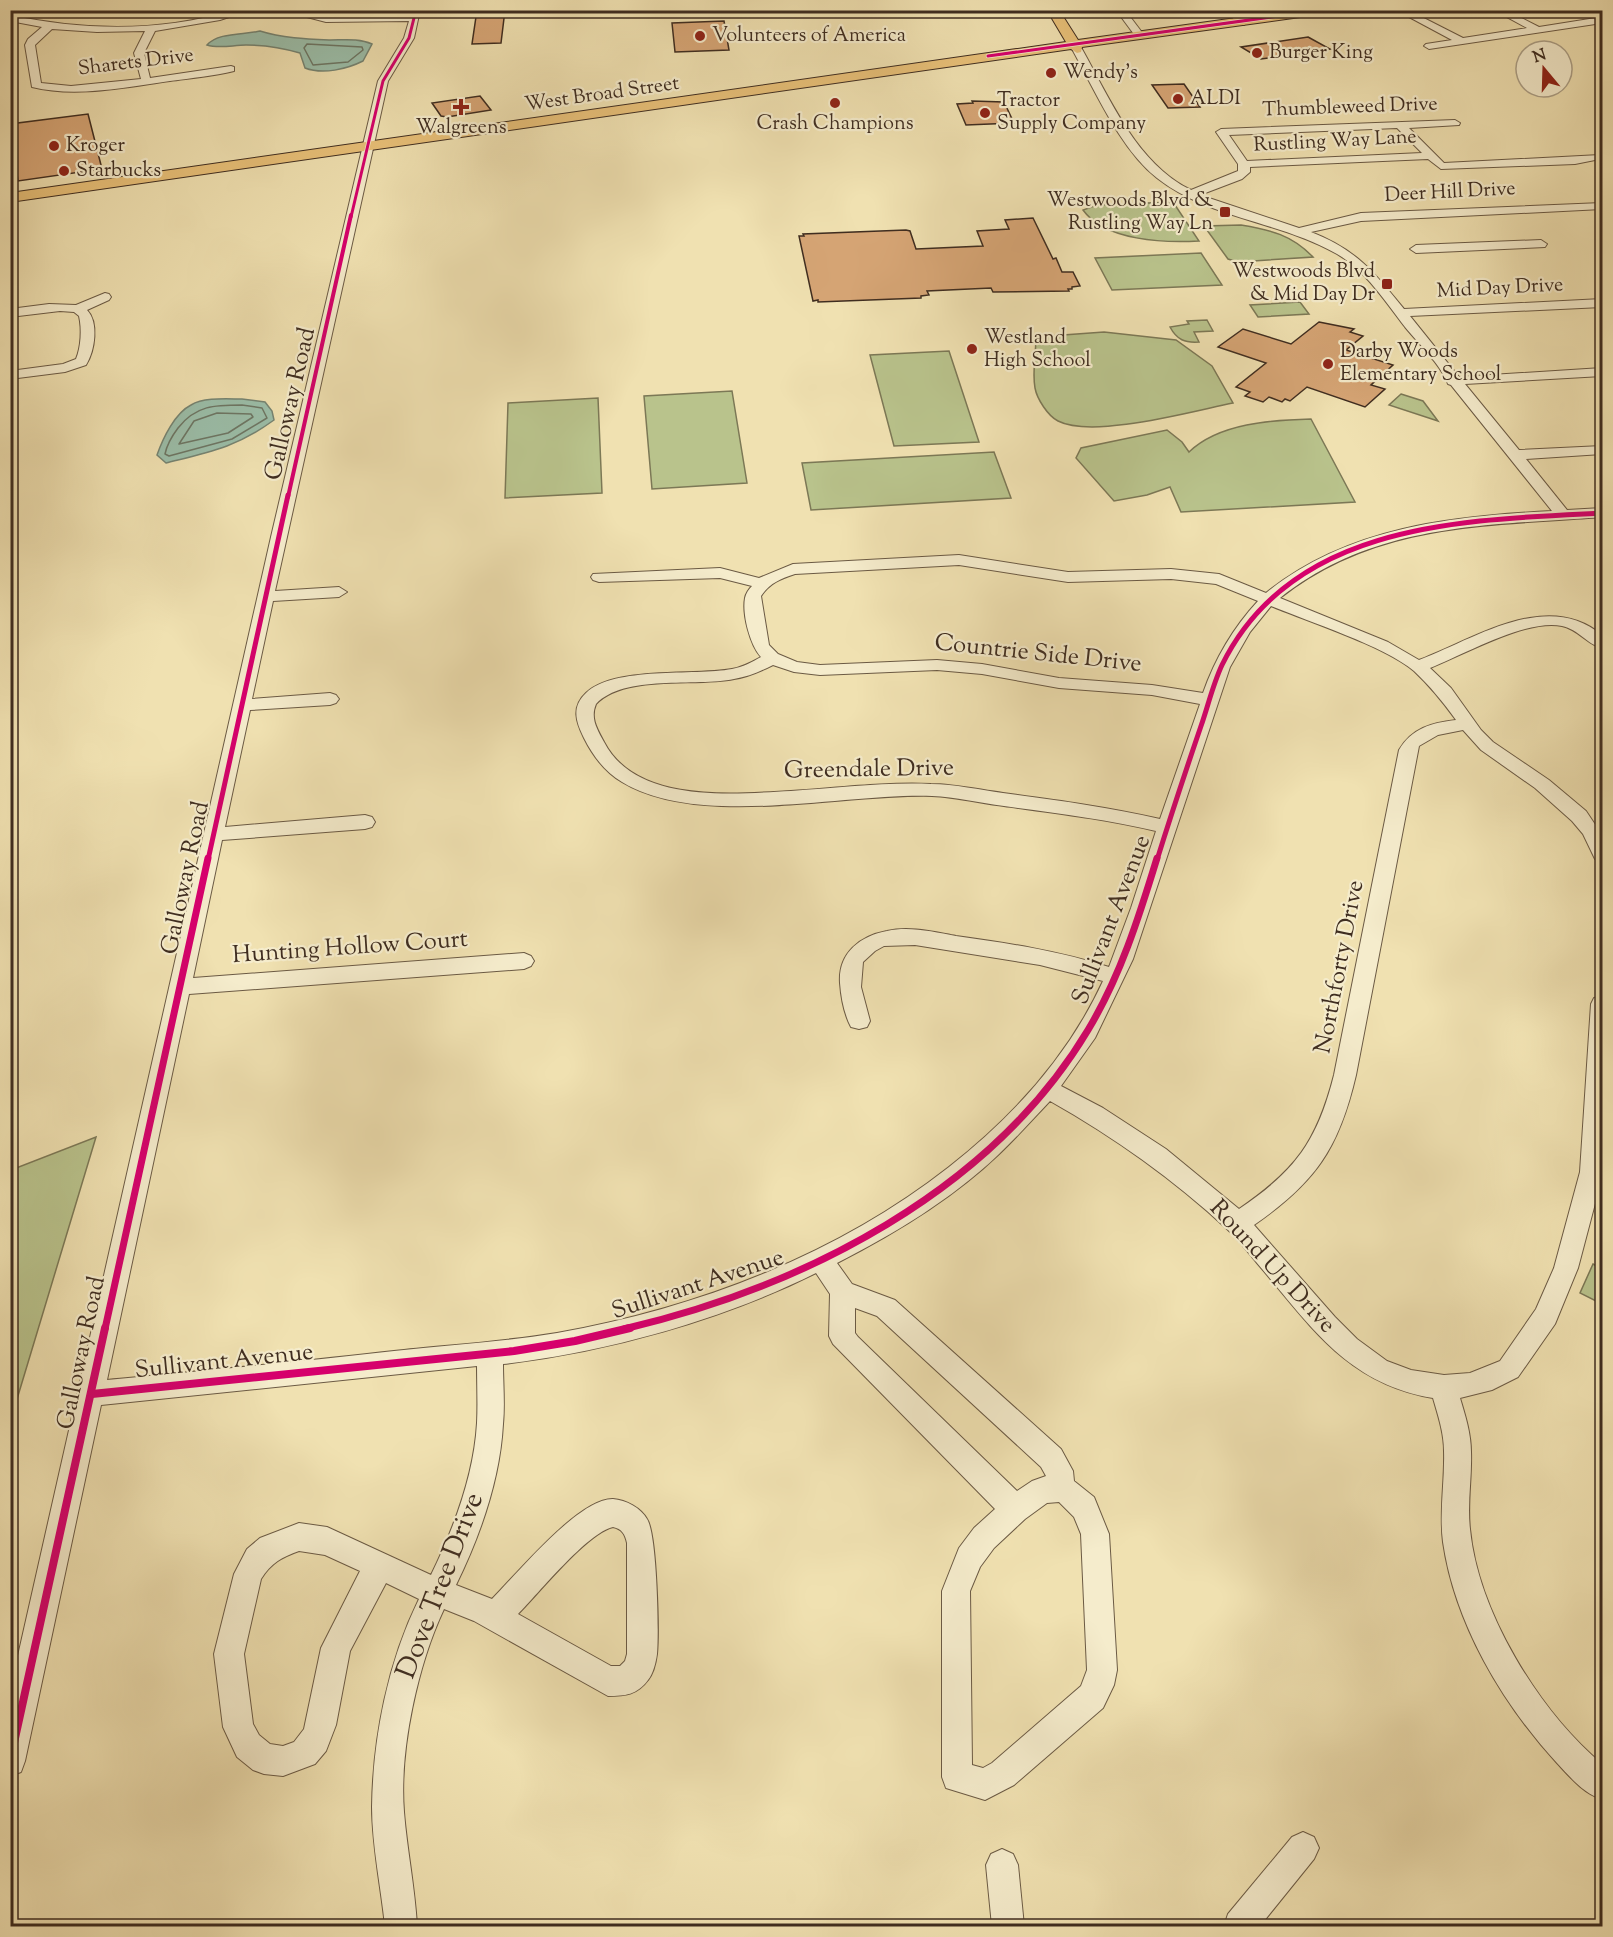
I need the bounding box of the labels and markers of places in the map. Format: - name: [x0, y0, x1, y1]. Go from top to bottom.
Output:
- place label: Volunteers of America: [712, 22, 906, 51]
- marker: Volunteers of America: [693, 29, 707, 43]
- place label: Burger King: [1269, 39, 1373, 68]
- marker: Burger King: [1250, 46, 1264, 60]
- place label: Wendy's: [1063, 59, 1138, 88]
- marker: Wendy's: [1044, 66, 1058, 80]
- place label: ALDI: [1190, 85, 1241, 114]
- place label: Tractor Supply Company: [997, 87, 1146, 139]
- marker: ALDI: [1171, 92, 1185, 106]
- marker: Crash Champions: [828, 96, 842, 110]
- marker: Walgreens: [454, 100, 468, 114]
- marker: Tractor Supply Company: [978, 106, 992, 120]
- place label: Crash Champions: [756, 110, 914, 139]
- place label: Walgreens: [415, 114, 507, 143]
- place label: Kroger: [66, 132, 125, 161]
- marker: Kroger: [47, 139, 61, 153]
- place label: Starbucks: [76, 157, 161, 186]
- marker: Starbucks: [57, 164, 71, 178]
- place label: Westwoods Blvd & Rustling Way Ln: [1047, 187, 1213, 239]
- marker: Westwoods Blvd & Rustling Way Ln: [1218, 205, 1232, 219]
- place label: Westwoods Blvd & Mid Day Dr: [1232, 258, 1375, 310]
- marker: Westwoods Blvd & Mid Day Dr: [1380, 277, 1394, 291]
- place label: Westland High School: [984, 324, 1091, 376]
- place label: Darby Woods Elementary School: [1340, 338, 1502, 390]
- marker: Westland High School: [965, 342, 979, 356]
- marker: Darby Woods Elementary School: [1321, 357, 1335, 371]

